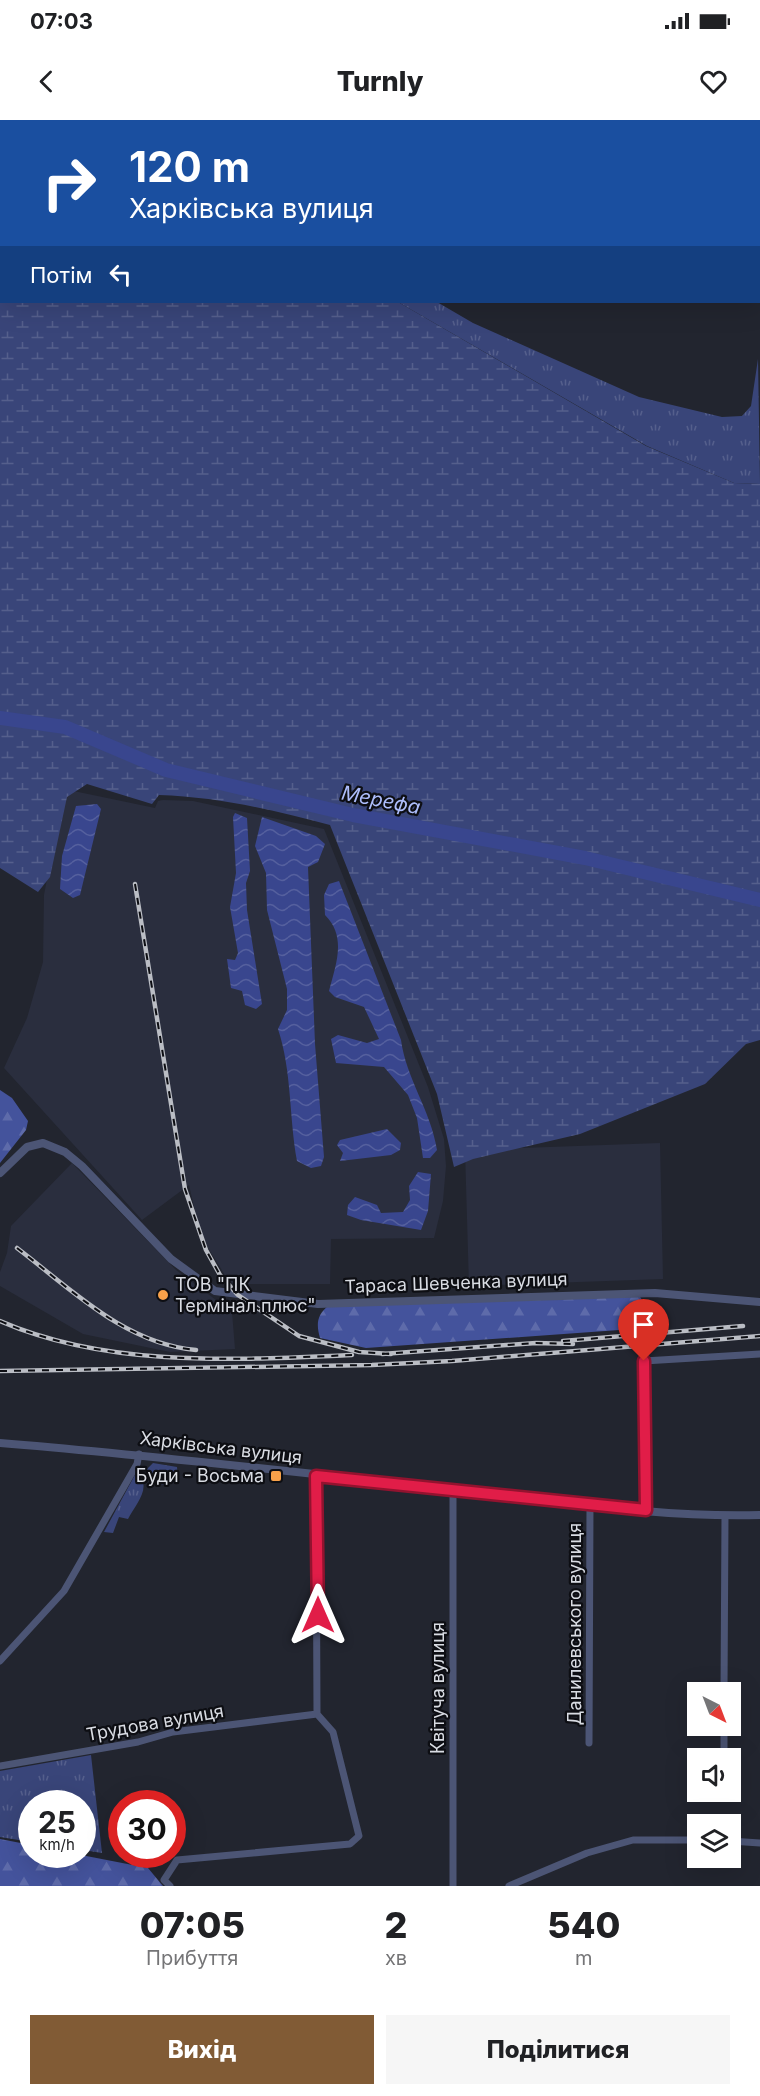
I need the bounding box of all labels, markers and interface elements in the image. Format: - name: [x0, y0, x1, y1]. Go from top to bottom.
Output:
- text: 07:03: [30, 8, 93, 34]
- icon: back: [30, 65, 63, 98]
- text: Turnly: [337, 65, 423, 98]
- icon: heart: [697, 65, 730, 98]
- text: 120 m: [129, 141, 250, 192]
- icon: right: [30, 144, 108, 222]
- text: Харківська вулиця: [129, 192, 374, 225]
- icon: left: [104, 258, 137, 291]
- text: Потім: [30, 262, 92, 288]
- water label: Мерефа: [340, 781, 422, 819]
- street label: Тараса Шевченка вулиця: [344, 1268, 568, 1297]
- place label: ТОВ "ПК Термінал плюс": [175, 1274, 316, 1316]
- marker: ТОВ "ПК Термінал плюс": [156, 1288, 170, 1302]
- pin: [618, 1299, 669, 1361]
- icon: arrive: [627, 1308, 660, 1341]
- street label: Харківська вулиця: [139, 1427, 303, 1468]
- place label: Буди - Восьма: [136, 1465, 264, 1486]
- marker: Буди - Восьма: [269, 1469, 283, 1483]
- street label: Данилевського вулиця: [564, 1523, 585, 1725]
- position arrow: [286, 1583, 350, 1647]
- street label: Квітуча вулиця: [427, 1622, 448, 1754]
- north arrow: [687, 1682, 741, 1736]
- map controls: [687, 1682, 741, 1868]
- street label: Трудова вулиця: [85, 1700, 225, 1745]
- button: sound: [687, 1748, 741, 1802]
- speed limit sign: 30: [108, 1790, 186, 1868]
- text: 25: [38, 1804, 76, 1840]
- button: layers: [687, 1814, 741, 1868]
- text: km/h: [39, 1835, 75, 1854]
- text: 07:05: [140, 1903, 245, 1947]
- text: 2: [385, 1903, 408, 1947]
- text: 540: [547, 1903, 620, 1947]
- text: Прибуття: [146, 1946, 238, 1970]
- text: хв: [385, 1946, 407, 1970]
- text: m: [575, 1946, 593, 1970]
- button: Вихід: [30, 2015, 374, 2084]
- button: Поділитися: [386, 2015, 730, 2084]

